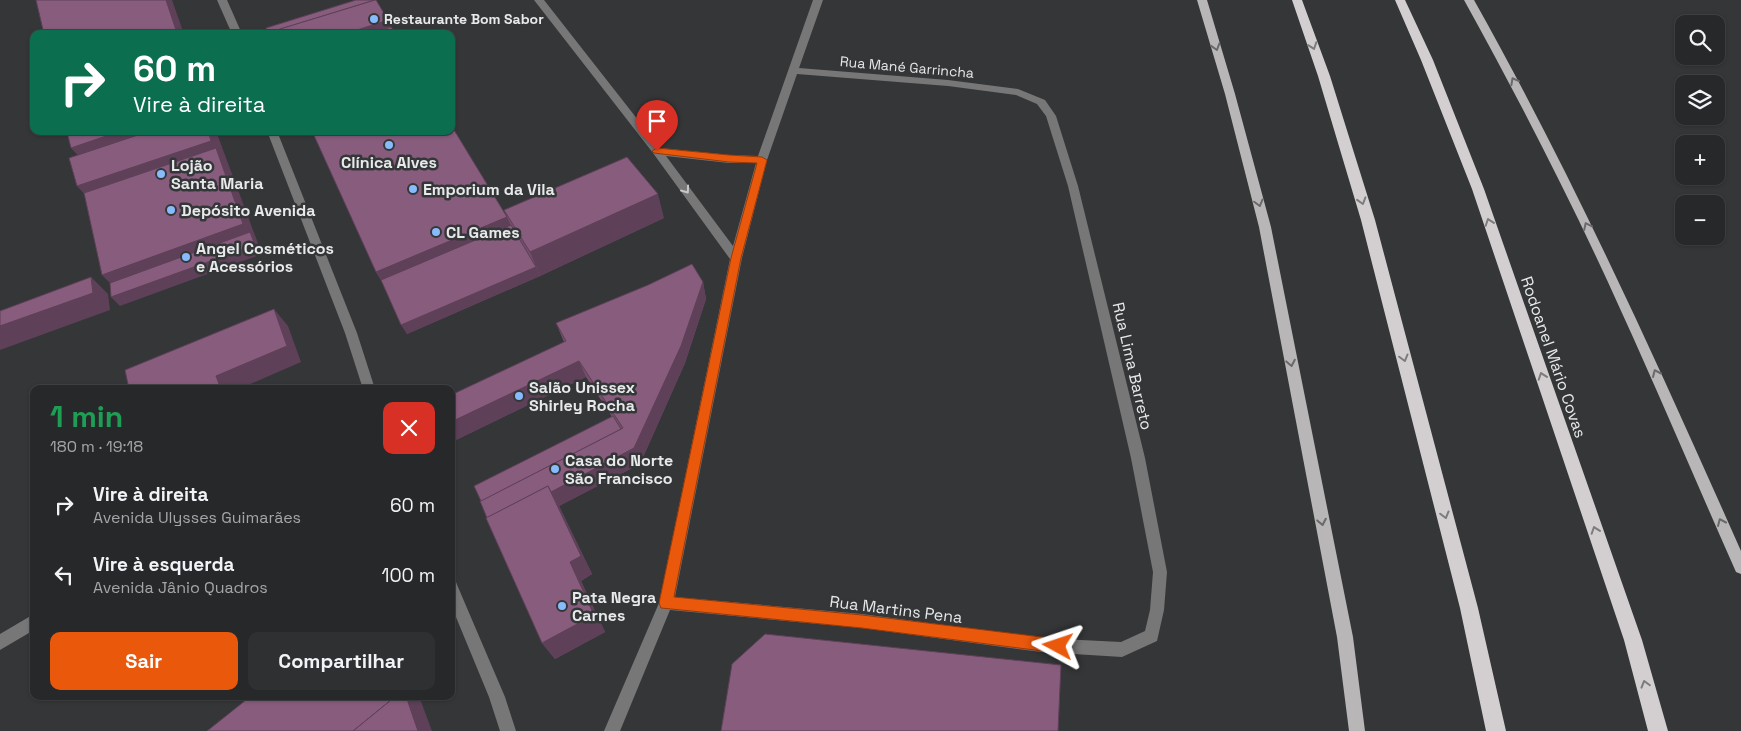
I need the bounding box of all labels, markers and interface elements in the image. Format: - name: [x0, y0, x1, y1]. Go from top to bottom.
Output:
- place label: Restaurante Bom Sabor: [384, 10, 544, 28]
- marker: Restaurante Bom Sabor: [368, 13, 380, 25]
- map controls: [1675, 15, 1725, 245]
- button: search: [1675, 15, 1725, 65]
- one-way arrow: [1307, 41, 1317, 50]
- one-way arrow: [1210, 42, 1220, 50]
- text: 60 m: [133, 47, 216, 91]
- icon: right: [50, 50, 115, 115]
- street label: Rua Mané Garrincha: [839, 52, 975, 82]
- button: layers: [1675, 75, 1725, 125]
- one-way arrow: [1510, 77, 1520, 86]
- text: Vire à direita: [133, 90, 265, 118]
- pin: [636, 100, 678, 151]
- icon: arrive: [643, 107, 671, 135]
- button: +: [1675, 135, 1725, 185]
- marker: Clínica Alves: [383, 139, 395, 151]
- place label: Clínica Alves: [341, 152, 437, 173]
- place label: Lojão Santa Maria: [171, 155, 263, 194]
- marker: Lojão Santa Maria: [155, 168, 167, 180]
- place label: Emporium da Vila: [423, 179, 555, 200]
- marker: Emporium da Vila: [407, 183, 419, 195]
- one-way arrow: [680, 184, 689, 194]
- button: −: [1675, 195, 1725, 245]
- one-way arrow: [1357, 196, 1367, 205]
- one-way arrow: [1253, 199, 1264, 208]
- place label: Depósito Avenida: [181, 200, 316, 221]
- marker: Depósito Avenida: [165, 204, 177, 216]
- one-way arrow: [1485, 218, 1495, 227]
- place label: CL Games: [446, 222, 520, 243]
- one-way arrow: [1583, 222, 1593, 231]
- marker: CL Games: [430, 226, 442, 238]
- place label: Angel Cosméticos e Acessórios: [196, 238, 334, 277]
- marker: Angel Cosméticos e Acessórios: [180, 251, 192, 263]
- street label: Rodoanel Mário Covas: [1516, 274, 1591, 441]
- street label: Rua Lima Barreto: [1108, 300, 1157, 432]
- one-way arrow: [1398, 353, 1409, 362]
- one-way arrow: [1286, 358, 1296, 367]
- one-way arrow: [1652, 369, 1663, 378]
- one-way arrow: [1538, 372, 1548, 381]
- place label: Salão Unissex Shirley Rocha: [529, 377, 635, 416]
- marker: Salão Unissex Shirley Rocha: [513, 390, 525, 402]
- text: 1 min: [50, 397, 123, 436]
- button: close: [383, 402, 435, 454]
- text: 180 m · 19:18: [50, 436, 143, 457]
- place label: Casa do Norte São Francisco: [565, 450, 673, 489]
- marker: Casa do Norte São Francisco: [549, 463, 561, 475]
- text: Vire à direita: [93, 482, 209, 507]
- icon: right: [50, 491, 78, 519]
- text: 60 m: [390, 493, 435, 518]
- text: Avenida Ulysses Guimarães: [93, 507, 301, 528]
- one-way arrow: [1439, 511, 1449, 519]
- one-way arrow: [1317, 518, 1327, 527]
- one-way arrow: [1717, 518, 1728, 527]
- one-way arrow: [1591, 526, 1601, 534]
- text: Vire à esquerda: [93, 552, 235, 577]
- icon: left: [50, 561, 78, 589]
- text: 100 m: [381, 563, 435, 588]
- text: Avenida Jânio Quadros: [93, 577, 268, 598]
- place label: Pata Negra Carnes: [572, 587, 656, 626]
- street label: Rua Martins Pena: [828, 591, 964, 628]
- marker: Pata Negra Carnes: [556, 600, 568, 612]
- position arrow: [1031, 619, 1083, 671]
- button: Sair: [50, 632, 238, 690]
- button: Compartilhar: [248, 632, 435, 690]
- one-way arrow: [1640, 680, 1651, 688]

